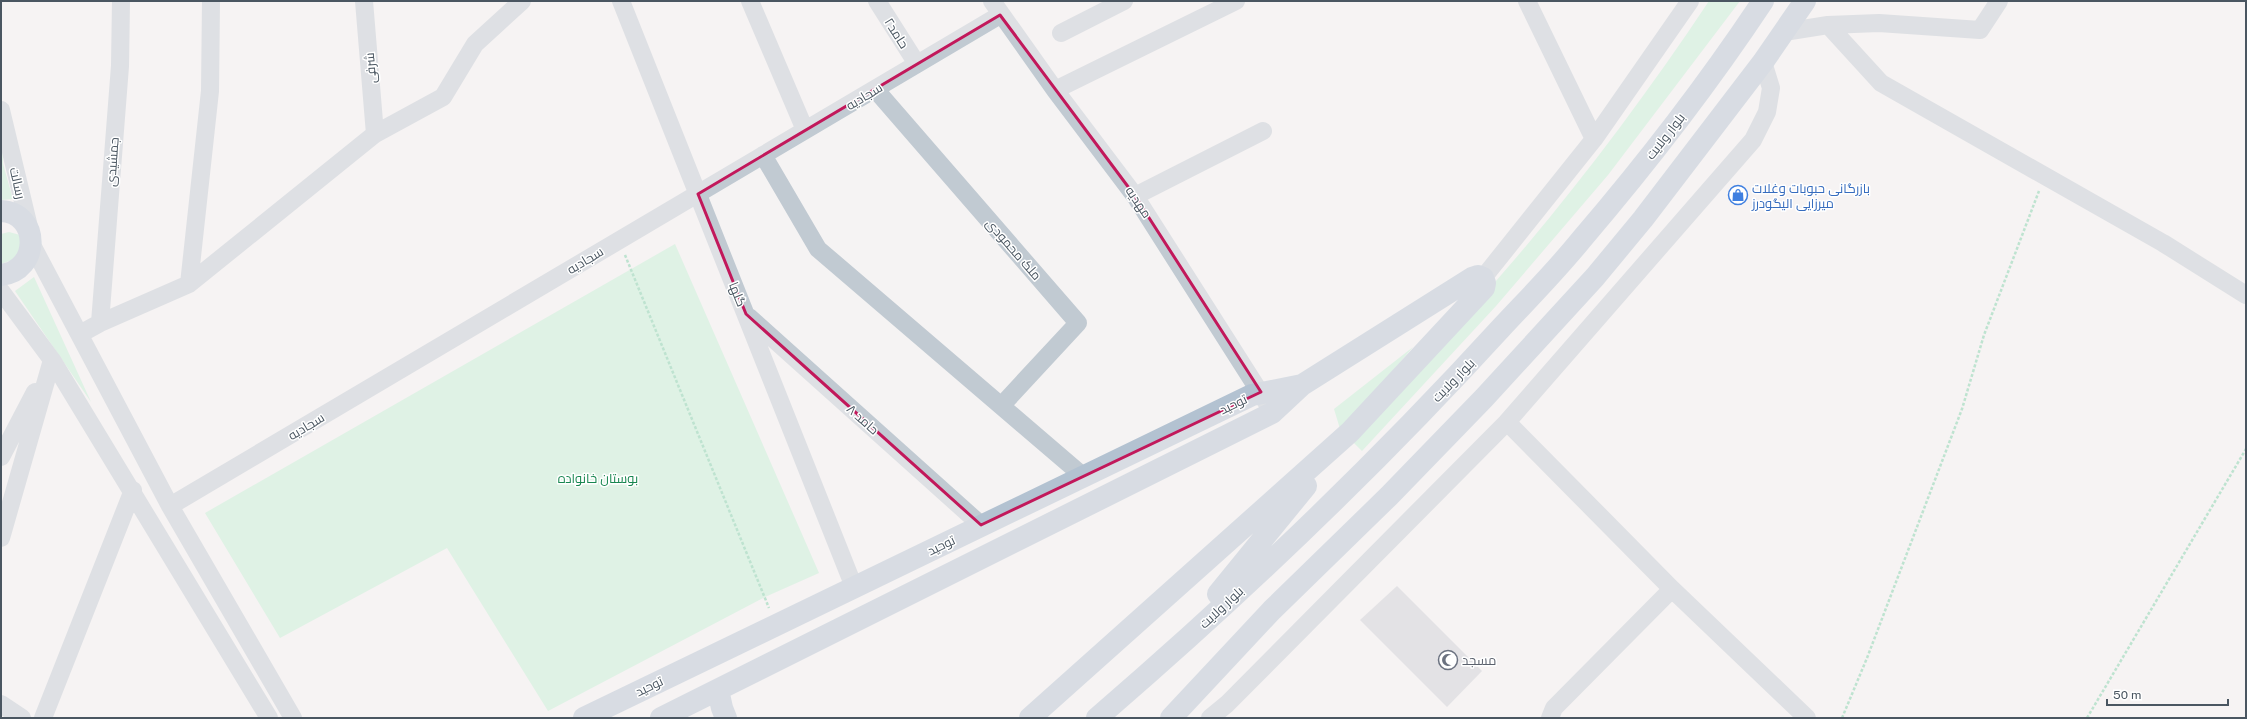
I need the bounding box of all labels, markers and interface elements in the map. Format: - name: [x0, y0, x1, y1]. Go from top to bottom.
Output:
- street label: حامد۲: [881, 15, 912, 51]
- street label: شرفی: [362, 52, 379, 84]
- street label: سجادیه: [843, 80, 885, 113]
- street label: بلوار ولایت: [1643, 110, 1688, 162]
- street label: جمشیدی: [103, 137, 122, 187]
- street label: رسالت: [7, 166, 28, 200]
- place label: بازرگانی حبوبات وغلات میرزایی الیگودرز: [1751, 181, 1870, 211]
- street label: مهدیه: [1123, 184, 1155, 221]
- shop icon: بازرگانی حبوبات وغلات میرزایی الیگودرز: [1727, 184, 1749, 206]
- street label: ملک محمودی: [983, 216, 1044, 283]
- street label: سجادیه: [564, 244, 606, 277]
- street label: گلها: [726, 280, 749, 309]
- street label: بلوار ولایت: [1429, 355, 1478, 405]
- street label: توحید: [1217, 391, 1250, 418]
- street label: حامد ۸: [844, 401, 882, 438]
- street label: سجادیه: [285, 410, 327, 443]
- park label: بوستان خانواده: [558, 471, 638, 486]
- street label: توحید: [925, 532, 958, 559]
- street label: بلوار ولایت: [1196, 583, 1246, 631]
- mosque icon: مسجد: [1437, 649, 1459, 671]
- place label: مسجد: [1462, 653, 1496, 668]
- street label: توحید: [633, 673, 666, 700]
- scale bar: [2107, 681, 2228, 707]
- text: 50 m: [2113, 688, 2141, 702]

